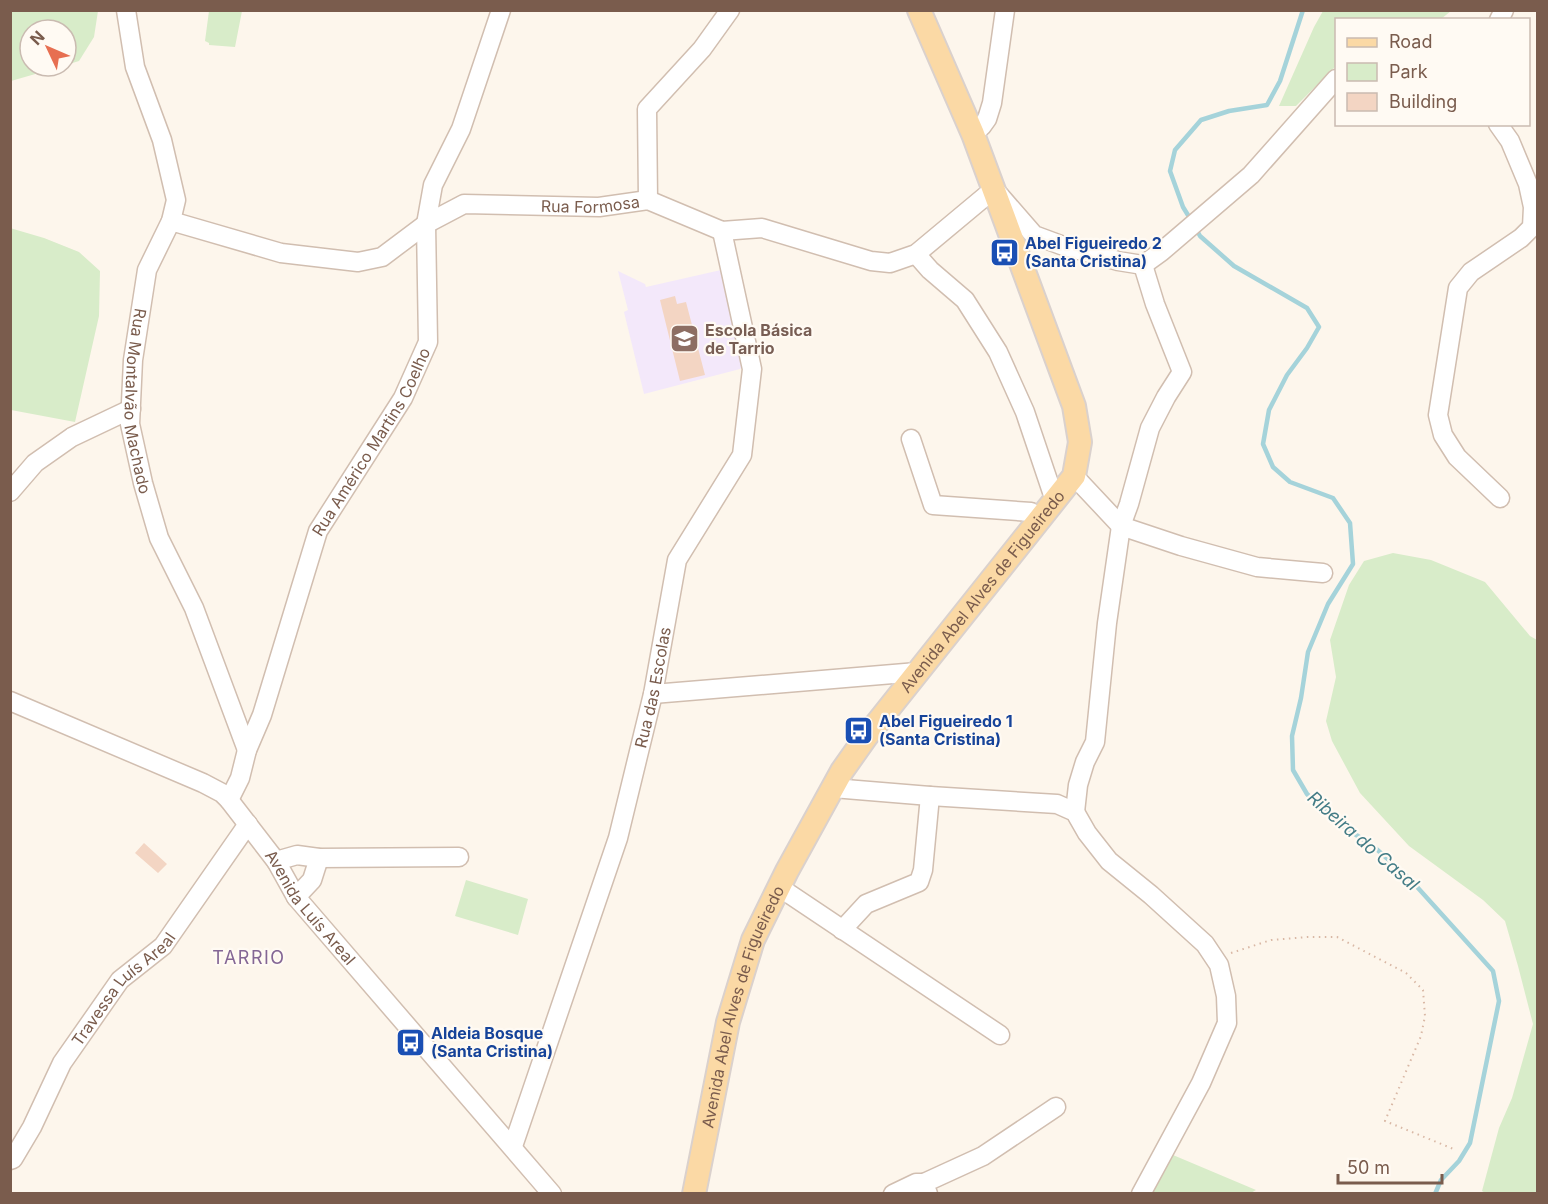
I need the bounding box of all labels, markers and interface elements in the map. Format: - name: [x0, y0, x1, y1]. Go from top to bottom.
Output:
- north arrow: [18, 18, 78, 78]
- legend: [1335, 18, 1530, 126]
- text: N: [26, 26, 49, 49]
- text: Road: [1389, 31, 1432, 52]
- text: Park: [1389, 61, 1428, 82]
- text: Building: [1389, 91, 1457, 112]
- street label: Rua Formosa: [541, 191, 641, 217]
- place label: Abel Figueiredo 2 (Santa Cristina): [1025, 233, 1162, 271]
- bus stop icon: Abel Figueiredo 2 (Santa Cristina): [988, 236, 1020, 268]
- street label: Rua Montalvão Machado: [120, 307, 156, 496]
- place label: Escola Básica de Tarrio: [705, 320, 812, 358]
- school or university icon: Escola Básica de Tarrio: [668, 323, 700, 355]
- street label: Rua Américo Martins Coelho: [308, 344, 434, 540]
- street label: Avenida Abel Alves de Figueiredo: [895, 486, 1069, 696]
- street label: Rua das Escolas: [630, 625, 675, 750]
- place label: Abel Figueiredo 1 (Santa Cristina): [879, 711, 1013, 749]
- bus stop icon: Abel Figueiredo 1 (Santa Cristina): [842, 714, 874, 746]
- water label: Ribeira do Casal: [1303, 787, 1424, 895]
- street label: Avenida Luís Areal: [261, 846, 360, 969]
- street label: Avenida Abel Alves de Figueiredo: [697, 882, 788, 1130]
- street label: Travessa Luís Areal: [67, 928, 179, 1050]
- district label: TARRIO: [212, 947, 286, 968]
- place label: Aldeia Bosque (Santa Cristina): [431, 1023, 553, 1061]
- bus stop icon: Aldeia Bosque (Santa Cristina): [394, 1026, 426, 1058]
- scale bar: [1338, 1147, 1442, 1185]
- text: 50 m: [1347, 1157, 1390, 1178]

